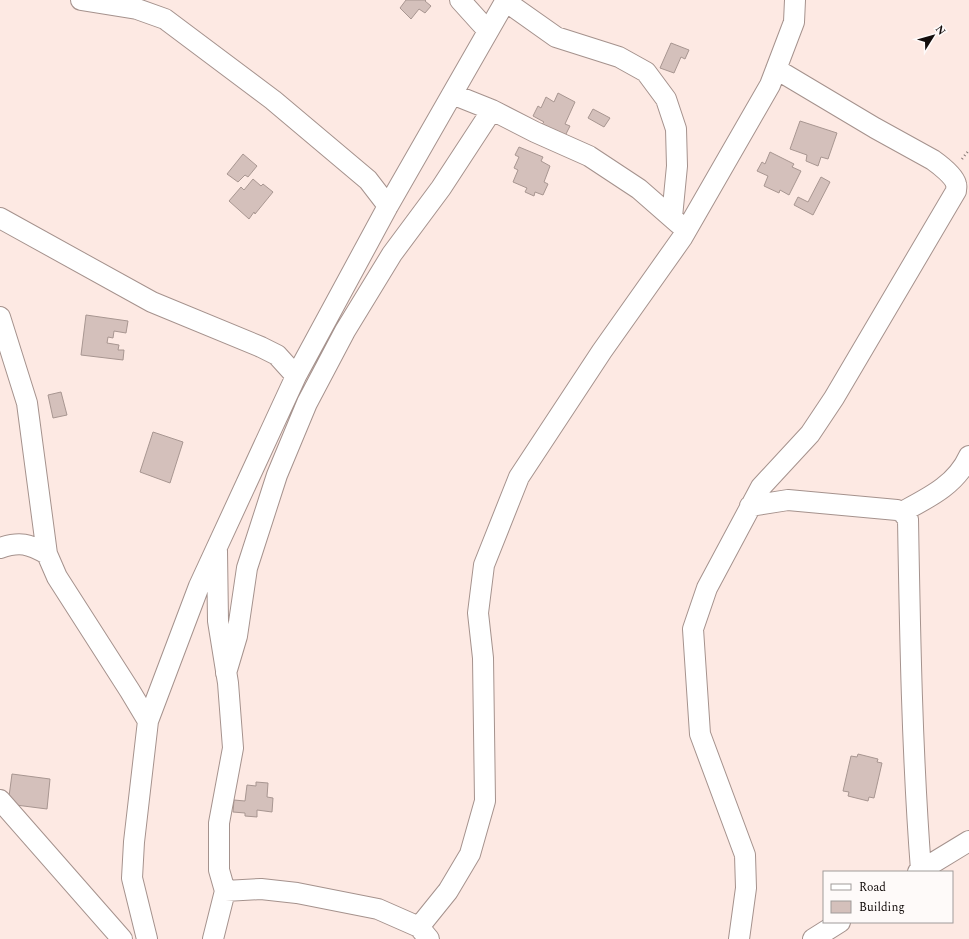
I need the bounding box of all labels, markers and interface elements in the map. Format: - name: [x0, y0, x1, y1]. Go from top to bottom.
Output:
- north arrow: [913, 16, 953, 56]
- text: N: [931, 22, 950, 39]
- legend: [823, 871, 953, 923]
- text: Road: [859, 878, 886, 897]
- text: Building: [859, 898, 905, 917]

